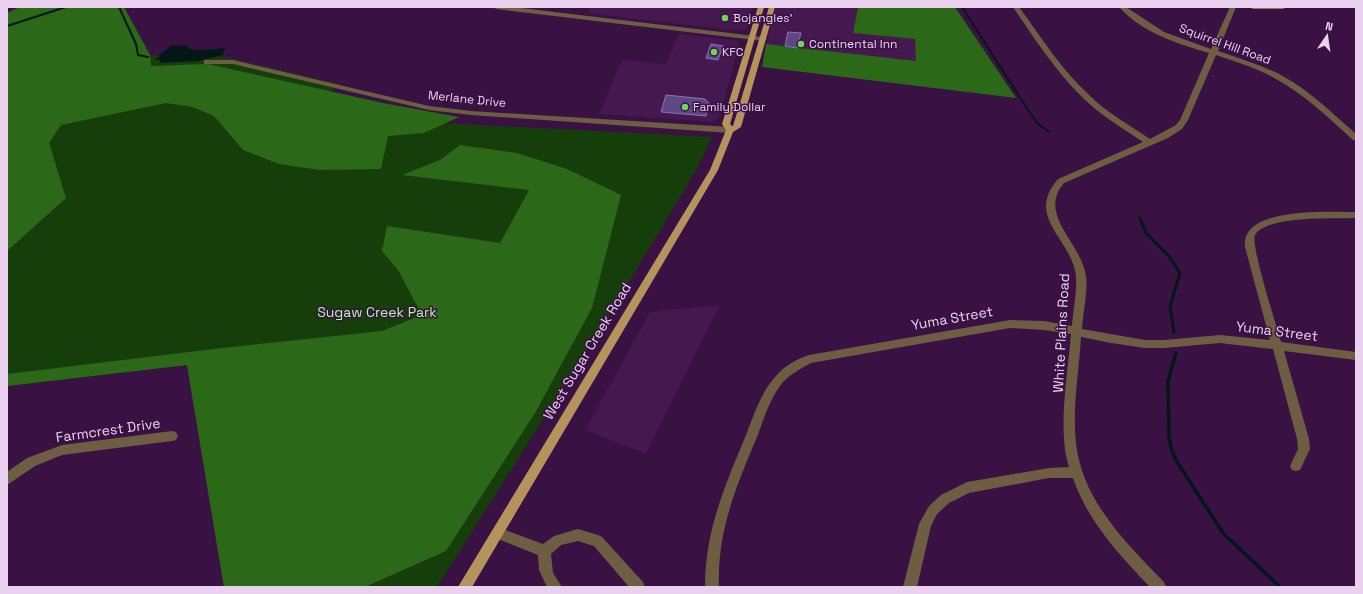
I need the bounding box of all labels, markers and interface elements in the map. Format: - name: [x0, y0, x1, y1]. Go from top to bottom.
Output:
- place label: Bojangles': [733, 10, 793, 26]
- marker: Bojangles': [720, 13, 730, 23]
- north arrow: [1307, 16, 1347, 56]
- text: N: [1324, 19, 1334, 34]
- street label: Squirrel Hill Road: [1177, 20, 1273, 68]
- place label: Continental Inn: [809, 36, 897, 52]
- marker: Continental Inn: [796, 39, 806, 49]
- place label: KFC: [722, 44, 744, 60]
- marker: KFC: [709, 47, 719, 57]
- street label: Merlane Drive: [427, 87, 507, 111]
- place label: Family Dollar: [693, 99, 766, 115]
- marker: Family Dollar: [680, 102, 690, 112]
- street label: White Plains Road: [1049, 273, 1073, 393]
- street label: West Sugar Creek Road: [539, 279, 635, 423]
- street label: Yuma Street: [910, 302, 994, 334]
- park label: Sugaw Creek Park: [317, 303, 437, 321]
- street label: Yuma Street: [1235, 317, 1319, 345]
- street label: Farmcrest Drive: [55, 414, 161, 446]

